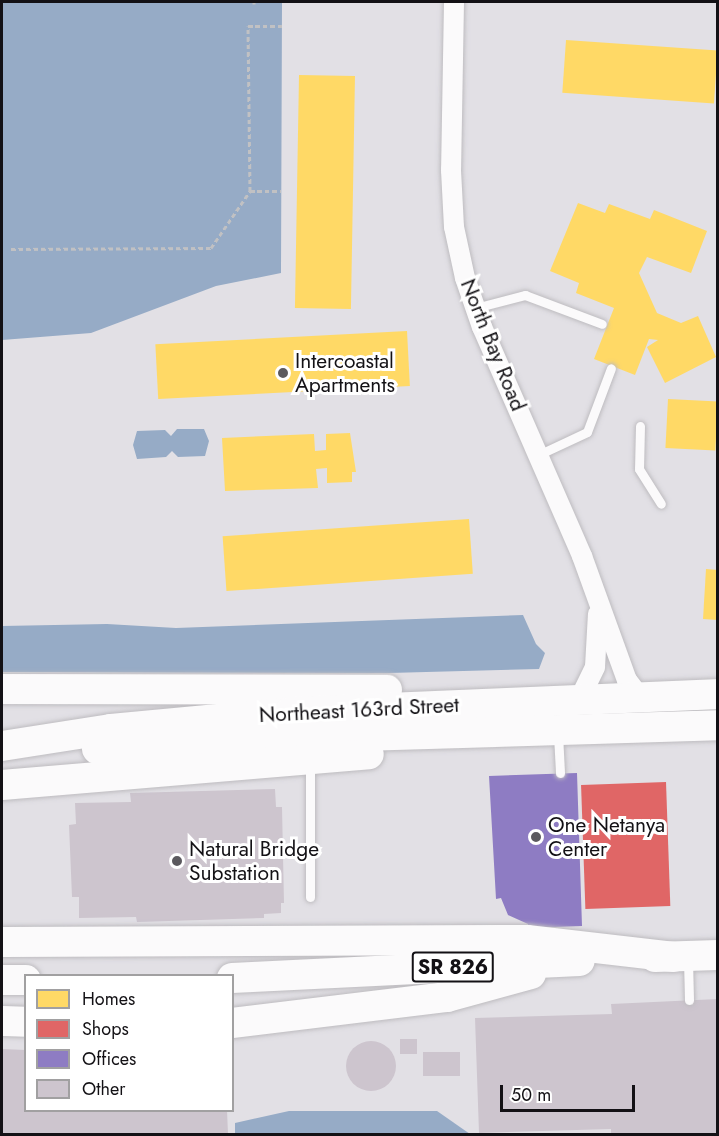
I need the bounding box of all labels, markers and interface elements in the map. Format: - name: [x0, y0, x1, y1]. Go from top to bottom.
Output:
- street label: North Bay Road: [455, 275, 531, 415]
- place label: Intercoastal Apartments: [295, 348, 395, 398]
- marker: Intercoastal Apartments: [276, 366, 290, 380]
- street label: Northeast 163rd Street: [258, 692, 460, 728]
- place label: One Netanya Center: [548, 812, 665, 862]
- marker: One Netanya Center: [529, 830, 543, 844]
- place label: Natural Bridge Substation: [189, 836, 319, 886]
- marker: Natural Bridge Substation: [170, 854, 184, 868]
- road number: SR 826: [411, 950, 495, 984]
- legend: [24, 974, 234, 1112]
- text: Homes: [82, 986, 135, 1012]
- text: Shops: [82, 1016, 129, 1042]
- text: Offices: [82, 1046, 136, 1072]
- scale bar: [503, 1073, 638, 1111]
- text: Other: [82, 1076, 125, 1102]
- text: 50 m: [511, 1082, 551, 1108]

